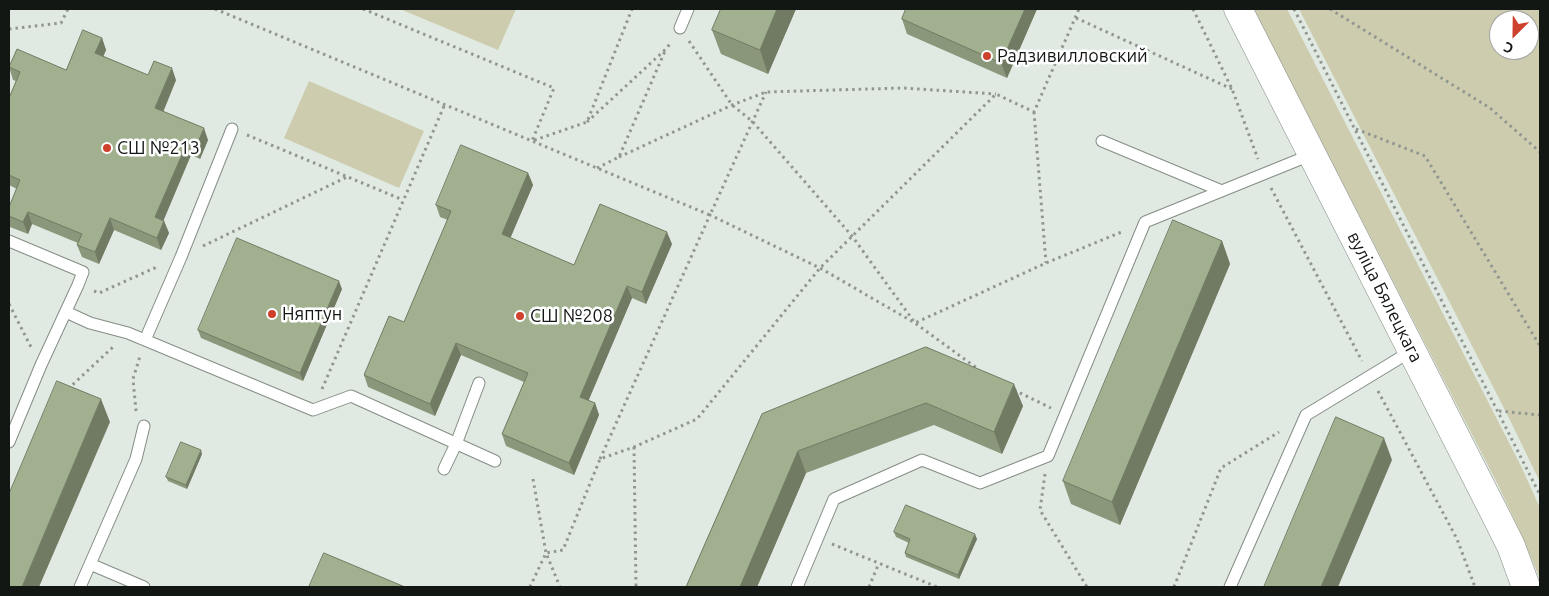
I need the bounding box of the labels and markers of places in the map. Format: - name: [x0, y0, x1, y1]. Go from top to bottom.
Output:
- place label: Радзивилловский: [997, 45, 1148, 67]
- marker: Радзивилловский: [981, 50, 993, 62]
- place label: СШ №213: [117, 137, 200, 159]
- marker: СШ №213: [101, 142, 113, 154]
- place label: Няптун: [282, 303, 342, 325]
- place label: СШ №208: [530, 305, 613, 327]
- marker: Няптун: [266, 308, 278, 320]
- marker: СШ №208: [514, 310, 526, 322]

